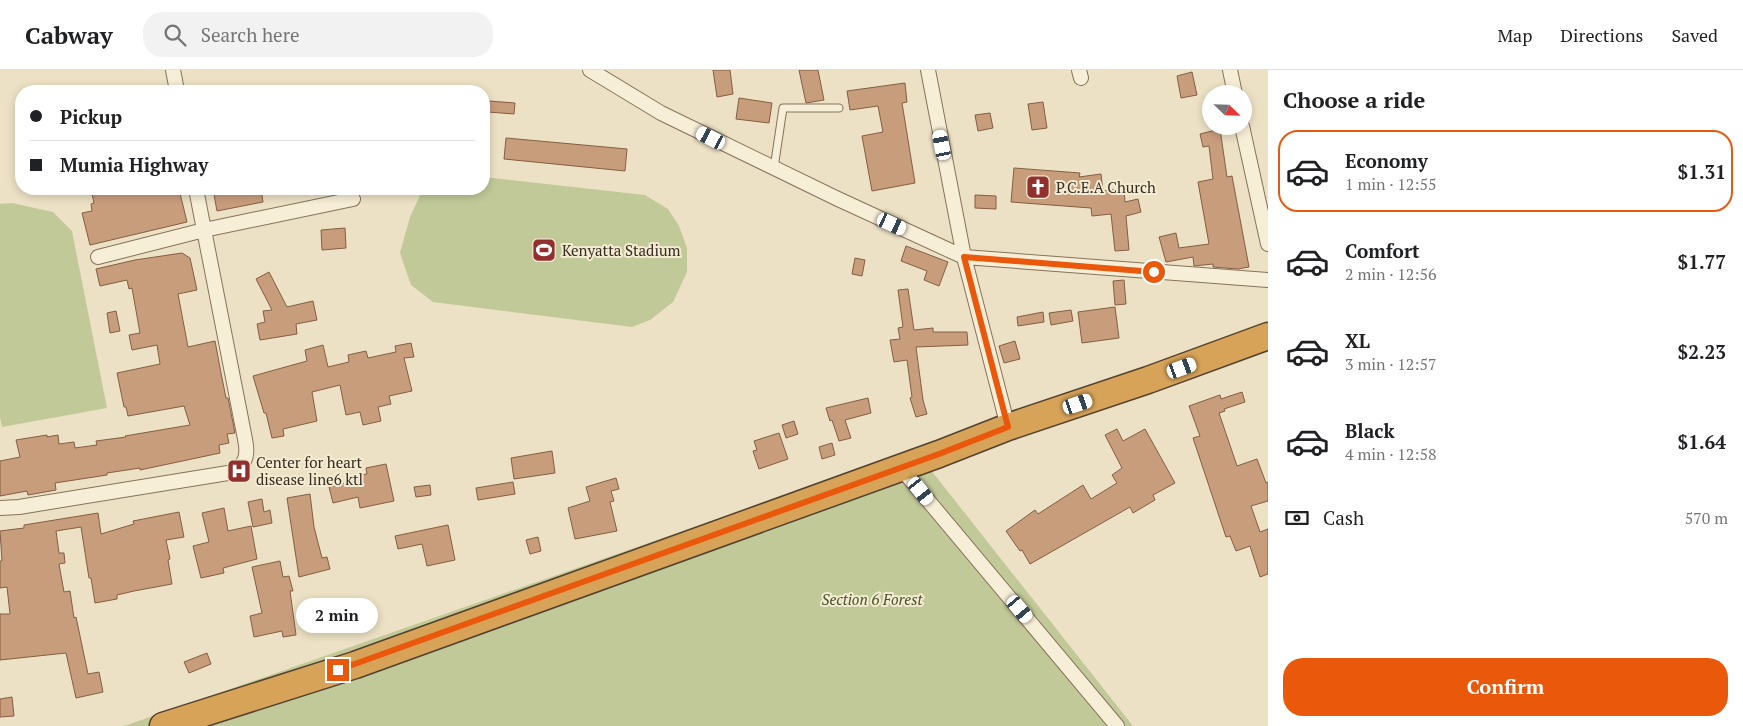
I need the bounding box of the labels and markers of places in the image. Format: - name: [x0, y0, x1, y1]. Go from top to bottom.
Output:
- church icon: P.C.E.A Church: [1025, 174, 1051, 200]
- place label: P.C.E.A Church: [1056, 177, 1156, 197]
- sports icon: Kenyatta Stadium: [531, 237, 557, 263]
- place label: Kenyatta Stadium: [562, 240, 681, 260]
- place label: Center for heart disease line6 ktl: [256, 452, 363, 489]
- hospital icon: Center for heart disease line6 ktl: [226, 458, 252, 484]

